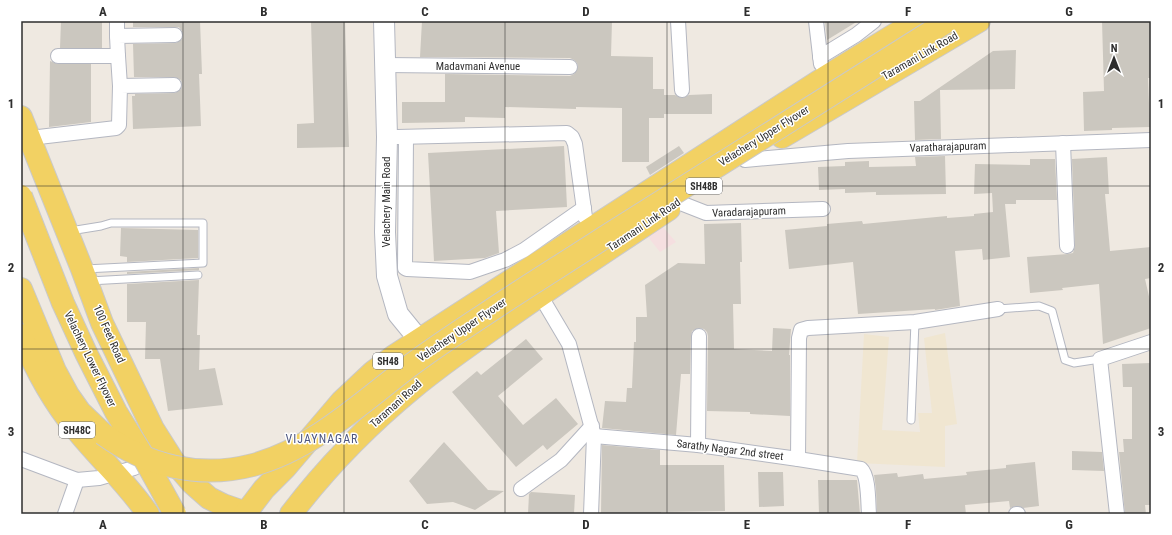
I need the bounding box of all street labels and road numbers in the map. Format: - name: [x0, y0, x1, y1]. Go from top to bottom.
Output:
- street label: Taramani Link Road: [880, 29, 960, 83]
- street label: Madavmani Avenue: [436, 60, 520, 73]
- street label: Velachery Upper Flyover: [716, 103, 812, 169]
- street label: Varatharajapuram: [909, 139, 987, 155]
- street label: Velachery Main Road: [380, 156, 393, 248]
- road number: SH48B: [686, 178, 722, 194]
- street label: Taramani Link Road: [605, 196, 683, 254]
- street label: Varadarajapuram: [712, 204, 786, 220]
- street label: Velachery Upper Flyover: [415, 295, 509, 364]
- street label: 100 Feet Road: [90, 303, 128, 365]
- street label: Velachery Lower Flyover: [61, 309, 119, 410]
- road number: SH48: [373, 353, 403, 369]
- street label: Taramani Road: [368, 377, 424, 431]
- road number: SH48C: [59, 422, 95, 438]
- street label: Sarathy Nagar 2nd street: [676, 437, 784, 463]

